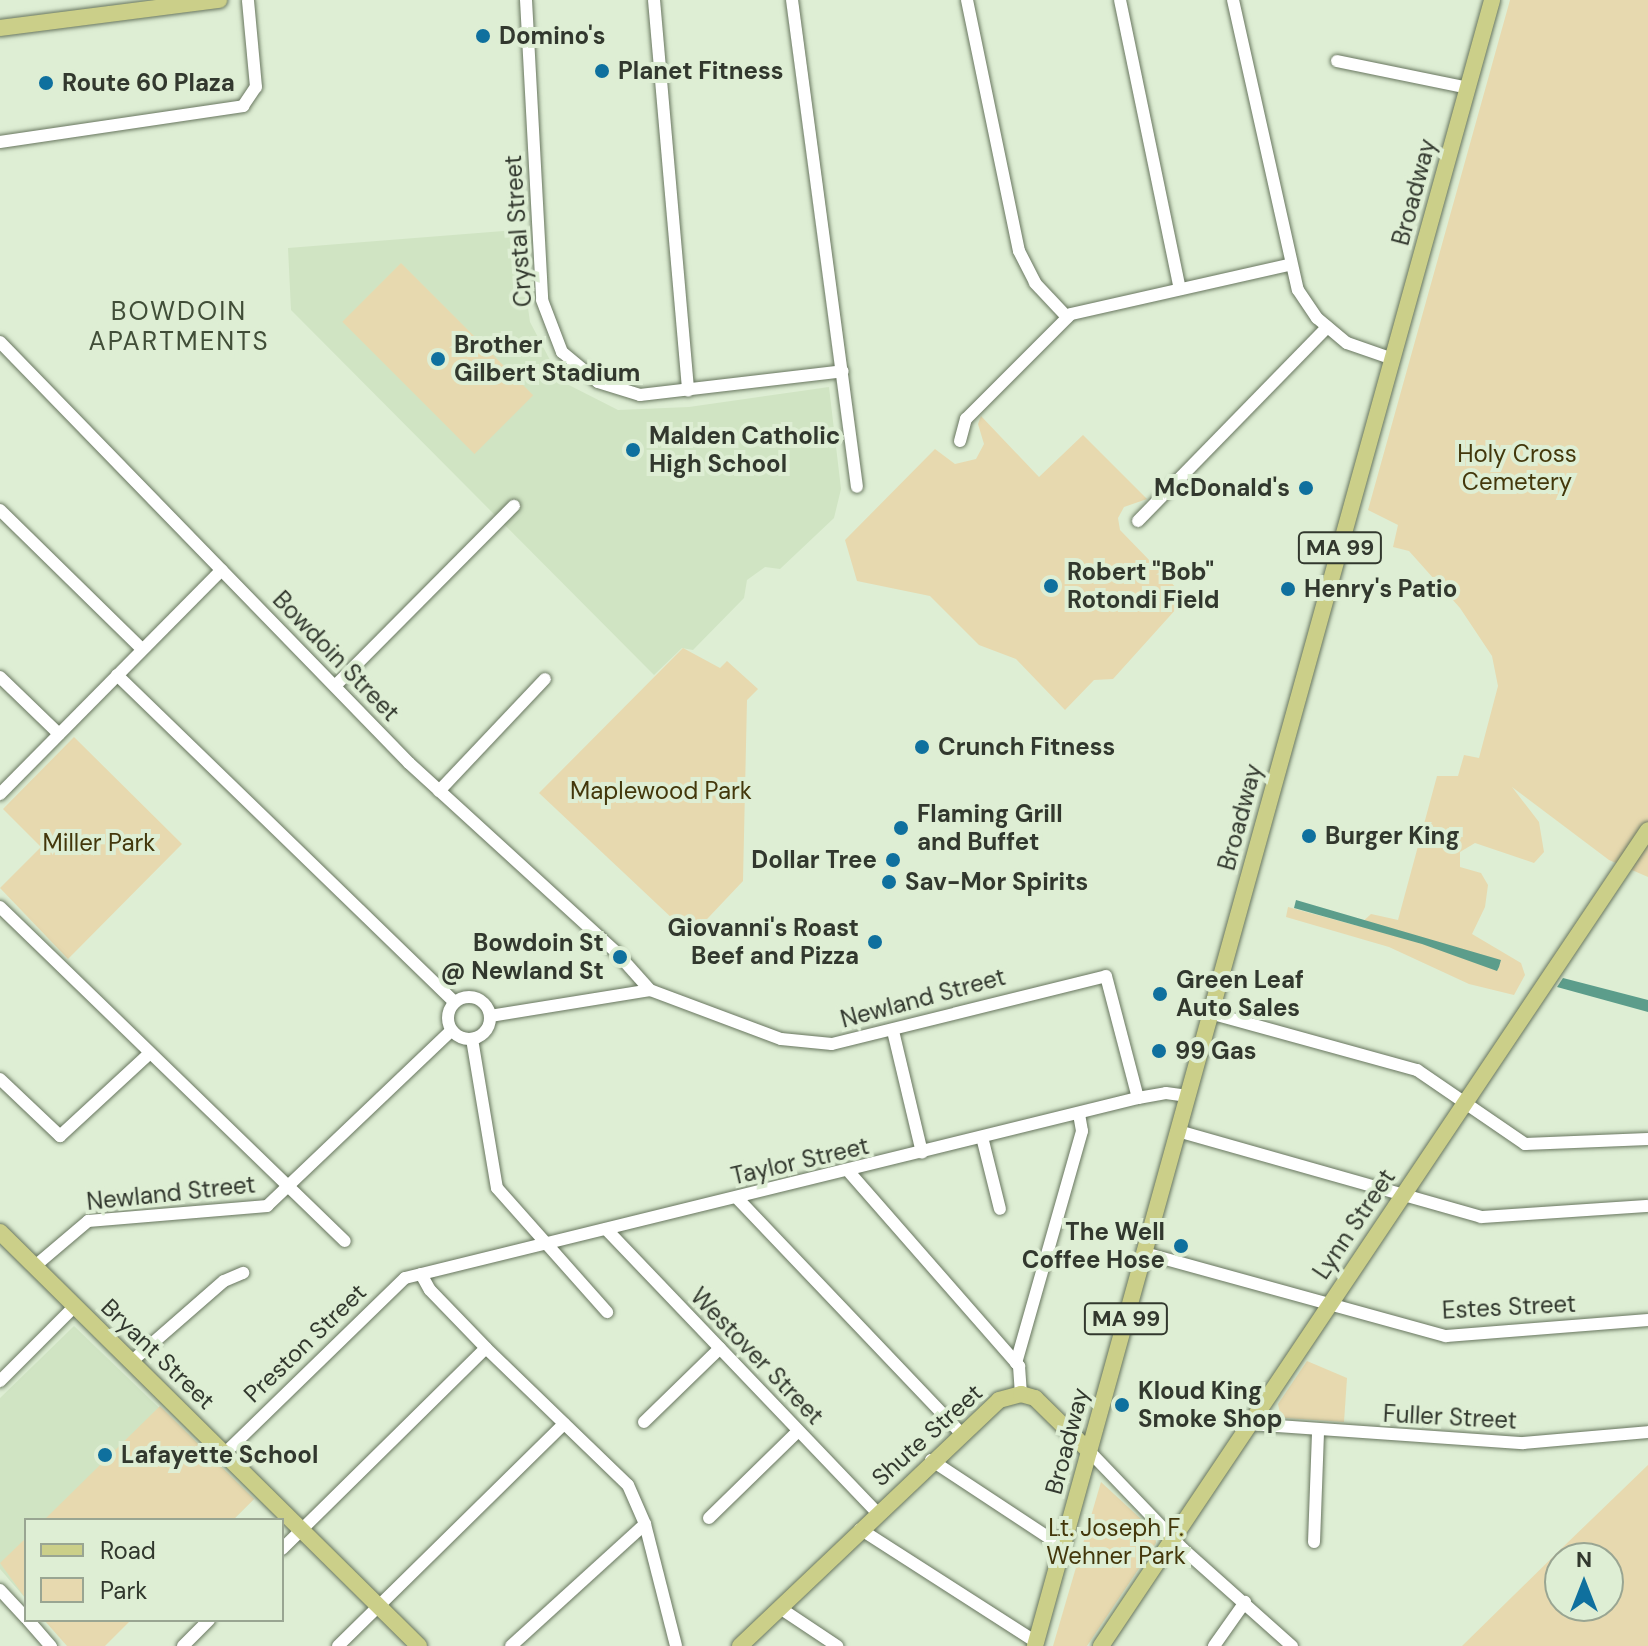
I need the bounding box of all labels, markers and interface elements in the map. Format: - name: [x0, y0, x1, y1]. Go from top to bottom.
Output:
- place label: Domino's: [499, 22, 605, 50]
- marker: Domino's: [474, 27, 492, 45]
- place label: Planet Fitness: [618, 57, 783, 85]
- marker: Planet Fitness: [593, 62, 611, 80]
- place label: Route 60 Plaza: [62, 69, 235, 97]
- marker: Route 60 Plaza: [37, 74, 55, 92]
- street label: Broadway: [1386, 136, 1442, 248]
- street label: Crystal Street: [498, 154, 538, 308]
- district label: BOWDOIN APARTMENTS: [88, 296, 270, 358]
- place label: Brother Gilbert Stadium: [454, 331, 640, 387]
- marker: Brother Gilbert Stadium: [429, 350, 447, 368]
- place label: Malden Catholic High School: [649, 422, 840, 478]
- park label: Holy Cross Cemetery: [1457, 440, 1577, 496]
- marker: Malden Catholic High School: [624, 441, 642, 459]
- place label: McDonald's: [1154, 474, 1290, 502]
- marker: McDonald's: [1297, 479, 1315, 497]
- road number: MA 99: [1296, 530, 1384, 566]
- place label: Robert "Bob" Rotondi Field: [1067, 558, 1220, 614]
- place label: Henry's Patio: [1304, 575, 1457, 603]
- marker: Robert "Bob" Rotondi Field: [1042, 577, 1060, 595]
- marker: Henry's Patio: [1279, 580, 1297, 598]
- street label: Bowdoin Street: [267, 585, 405, 727]
- place label: Crunch Fitness: [938, 733, 1115, 761]
- marker: Crunch Fitness: [913, 738, 931, 756]
- street label: Broadway: [1212, 761, 1268, 873]
- park label: Maplewood Park: [570, 777, 752, 805]
- place label: Flaming Grill and Buffet: [917, 800, 1063, 856]
- marker: Flaming Grill and Buffet: [892, 819, 910, 837]
- place label: Burger King: [1325, 822, 1460, 850]
- marker: Burger King: [1300, 827, 1318, 845]
- park label: Miller Park: [43, 829, 155, 857]
- place label: Dollar Tree: [751, 846, 877, 874]
- marker: Dollar Tree: [884, 851, 902, 869]
- place label: Sav-Mor Spirits: [905, 868, 1088, 896]
- marker: Sav-Mor Spirits: [880, 873, 898, 891]
- place label: Giovanni's Roast Beef and Pizza: [668, 914, 859, 970]
- place label: Bowdoin St @ Newland St: [441, 929, 604, 985]
- marker: Giovanni's Roast Beef and Pizza: [866, 933, 884, 951]
- marker: Bowdoin St @ Newland St: [611, 948, 629, 966]
- street label: Newland Street: [837, 962, 1009, 1034]
- place label: Green Leaf Auto Sales: [1176, 966, 1304, 1022]
- marker: Green Leaf Auto Sales: [1151, 985, 1169, 1003]
- place label: 99 Gas: [1175, 1037, 1257, 1065]
- marker: 99 Gas: [1150, 1042, 1168, 1060]
- street label: Taylor Street: [728, 1131, 872, 1191]
- street label: Lynn Street: [1307, 1164, 1401, 1284]
- street label: Newland Street: [85, 1170, 257, 1216]
- place label: The Well Coffee Hose: [1022, 1218, 1165, 1274]
- marker: The Well Coffee Hose: [1172, 1237, 1190, 1255]
- street label: Preston Street: [238, 1277, 372, 1409]
- street label: Westover Street: [685, 1282, 829, 1430]
- street label: Estes Street: [1441, 1289, 1577, 1325]
- street label: Bryant Street: [95, 1293, 221, 1415]
- road number: MA 99: [1082, 1301, 1170, 1337]
- place label: Kloud King Smoke Shop: [1138, 1377, 1282, 1433]
- street label: Shute Street: [866, 1378, 988, 1492]
- street label: Broadway: [1039, 1385, 1095, 1497]
- marker: Kloud King Smoke Shop: [1113, 1396, 1131, 1414]
- street label: Fuller Street: [1382, 1399, 1518, 1435]
- place label: Lafayette School: [121, 1441, 318, 1469]
- marker: Lafayette School: [96, 1446, 114, 1464]
- park label: Lt. Joseph F. Wehner Park: [1046, 1514, 1186, 1570]
- legend: [24, 1518, 284, 1622]
- text: Road: [100, 1535, 156, 1566]
- north arrow: [1544, 1542, 1624, 1622]
- text: N: [1576, 1545, 1592, 1574]
- text: Park: [100, 1575, 147, 1606]

